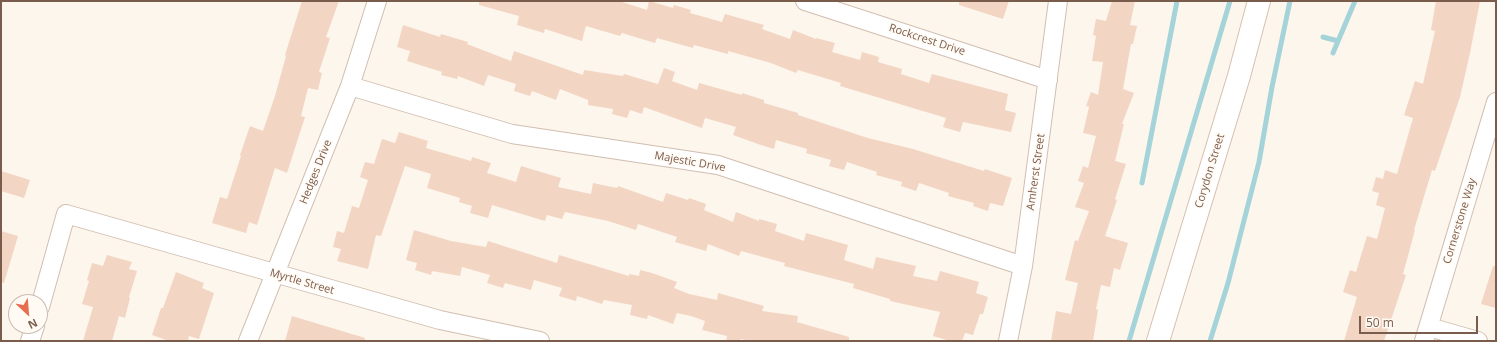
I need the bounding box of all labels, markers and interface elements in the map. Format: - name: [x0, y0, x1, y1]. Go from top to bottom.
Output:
- street label: Rockcrest Drive: [887, 21, 967, 59]
- street label: Corydon Street: [1192, 132, 1228, 210]
- street label: Amherst Street: [1024, 133, 1048, 211]
- street label: Hedges Drive: [297, 138, 335, 206]
- street label: Majestic Drive: [653, 149, 727, 175]
- street label: Cornerstone Way: [1441, 177, 1479, 265]
- street label: Myrtle Street: [268, 267, 336, 297]
- north arrow: [8, 294, 48, 334]
- scale bar: [1361, 308, 1480, 334]
- text: 50 m: [1366, 314, 1394, 331]
- text: N: [26, 316, 40, 333]

